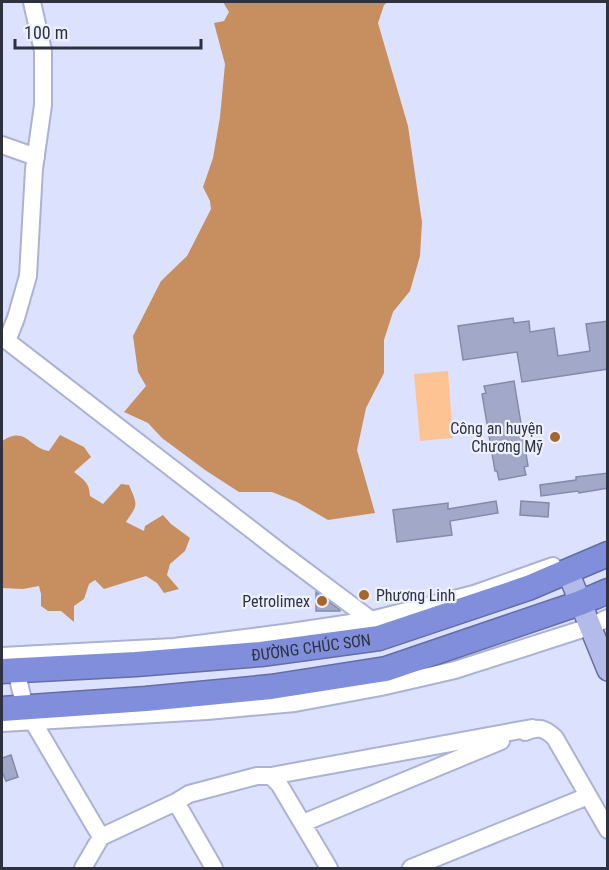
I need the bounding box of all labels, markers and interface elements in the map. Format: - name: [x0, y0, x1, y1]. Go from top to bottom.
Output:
- scale bar: [15, 12, 201, 50]
- text: 100 m: [24, 22, 68, 43]
- place label: Công an huyện Chương Mỹ: [450, 419, 543, 456]
- marker: Công an huyện Chương Mỹ: [548, 430, 562, 444]
- place label: Phương Linh: [376, 586, 456, 605]
- marker: Phương Linh: [357, 588, 371, 602]
- place label: Petrolimex: [242, 592, 310, 611]
- marker: Petrolimex: [315, 594, 329, 608]
- street label: ĐƯỜNG CHÚC SƠN: [251, 630, 372, 665]

